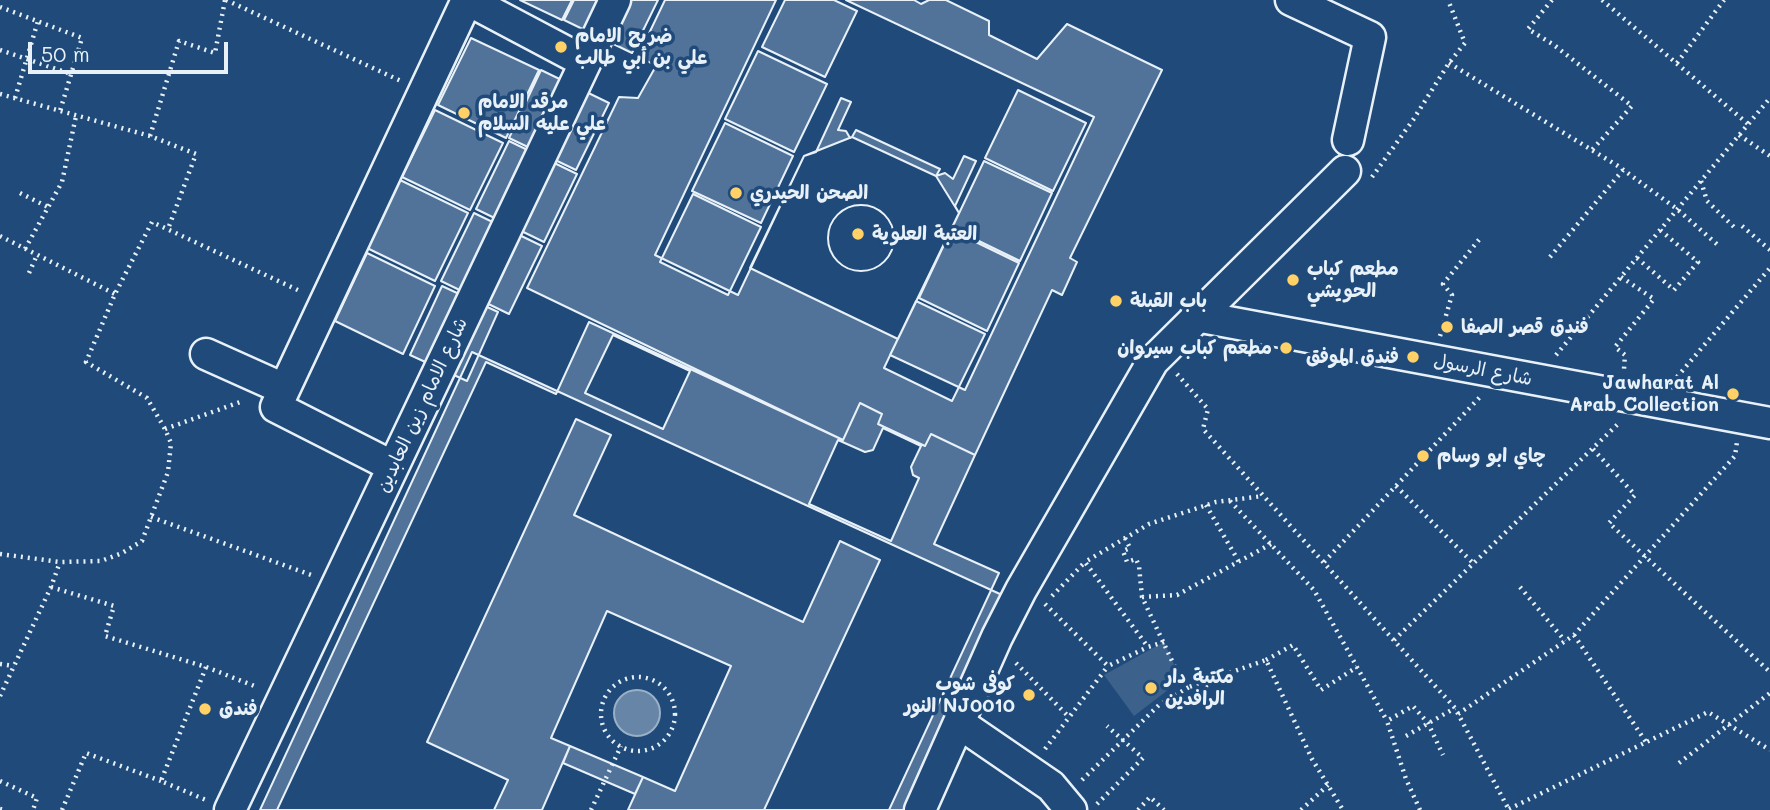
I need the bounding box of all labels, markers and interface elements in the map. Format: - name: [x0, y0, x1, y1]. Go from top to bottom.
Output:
- place label: ضريح الامام علي بن أبي طالب: [575, 25, 707, 69]
- scale bar: [32, 28, 231, 72]
- marker: ضريح الامام علي بن أبي طالب: [553, 39, 569, 55]
- text: 50 m: [41, 40, 90, 67]
- place label: مرقد الامام علي عليه السلام: [478, 91, 606, 135]
- marker: مرقد الامام علي عليه السلام: [456, 105, 472, 121]
- place label: الصحن الحيدري: [750, 182, 868, 204]
- marker: الصحن الحيدري: [728, 185, 744, 201]
- place label: العتبة العلوية: [872, 223, 977, 245]
- marker: العتبة العلوية: [850, 226, 866, 242]
- place label: مطعم كباب الحويشي: [1307, 258, 1399, 302]
- marker: مطعم كباب الحويشي: [1285, 272, 1301, 288]
- place label: باب القبلة: [1130, 290, 1207, 312]
- marker: باب القبلة: [1108, 293, 1124, 309]
- street label: شارع الامام زين العابدين: [371, 314, 473, 496]
- place label: فندق قصر الصفا: [1461, 316, 1589, 338]
- marker: فندق قصر الصفا: [1439, 319, 1455, 335]
- place label: مطعم كباب سيروان: [1117, 337, 1272, 359]
- marker: مطعم كباب سيروان: [1278, 340, 1294, 356]
- place label: فندق الموفق: [1306, 346, 1399, 368]
- marker: فندق الموفق: [1405, 349, 1421, 365]
- street label: شارع الرسول: [1432, 349, 1534, 391]
- place label: Jawharat Al Arab Collection: [1569, 372, 1719, 416]
- marker: Jawharat Al Arab Collection: [1725, 386, 1741, 402]
- place label: چاي ابو وسام: [1437, 445, 1546, 467]
- marker: چاي ابو وسام: [1415, 448, 1431, 464]
- place label: مكتبة دار الرافدين: [1165, 666, 1234, 710]
- place label: کوفی شوب النور NJ0010: [904, 673, 1015, 717]
- marker: مكتبة دار الرافدين: [1143, 680, 1159, 696]
- marker: کوفی شوب النور NJ0010: [1021, 687, 1037, 703]
- place label: فندق: [219, 698, 257, 720]
- marker: فندق: [197, 701, 213, 717]

